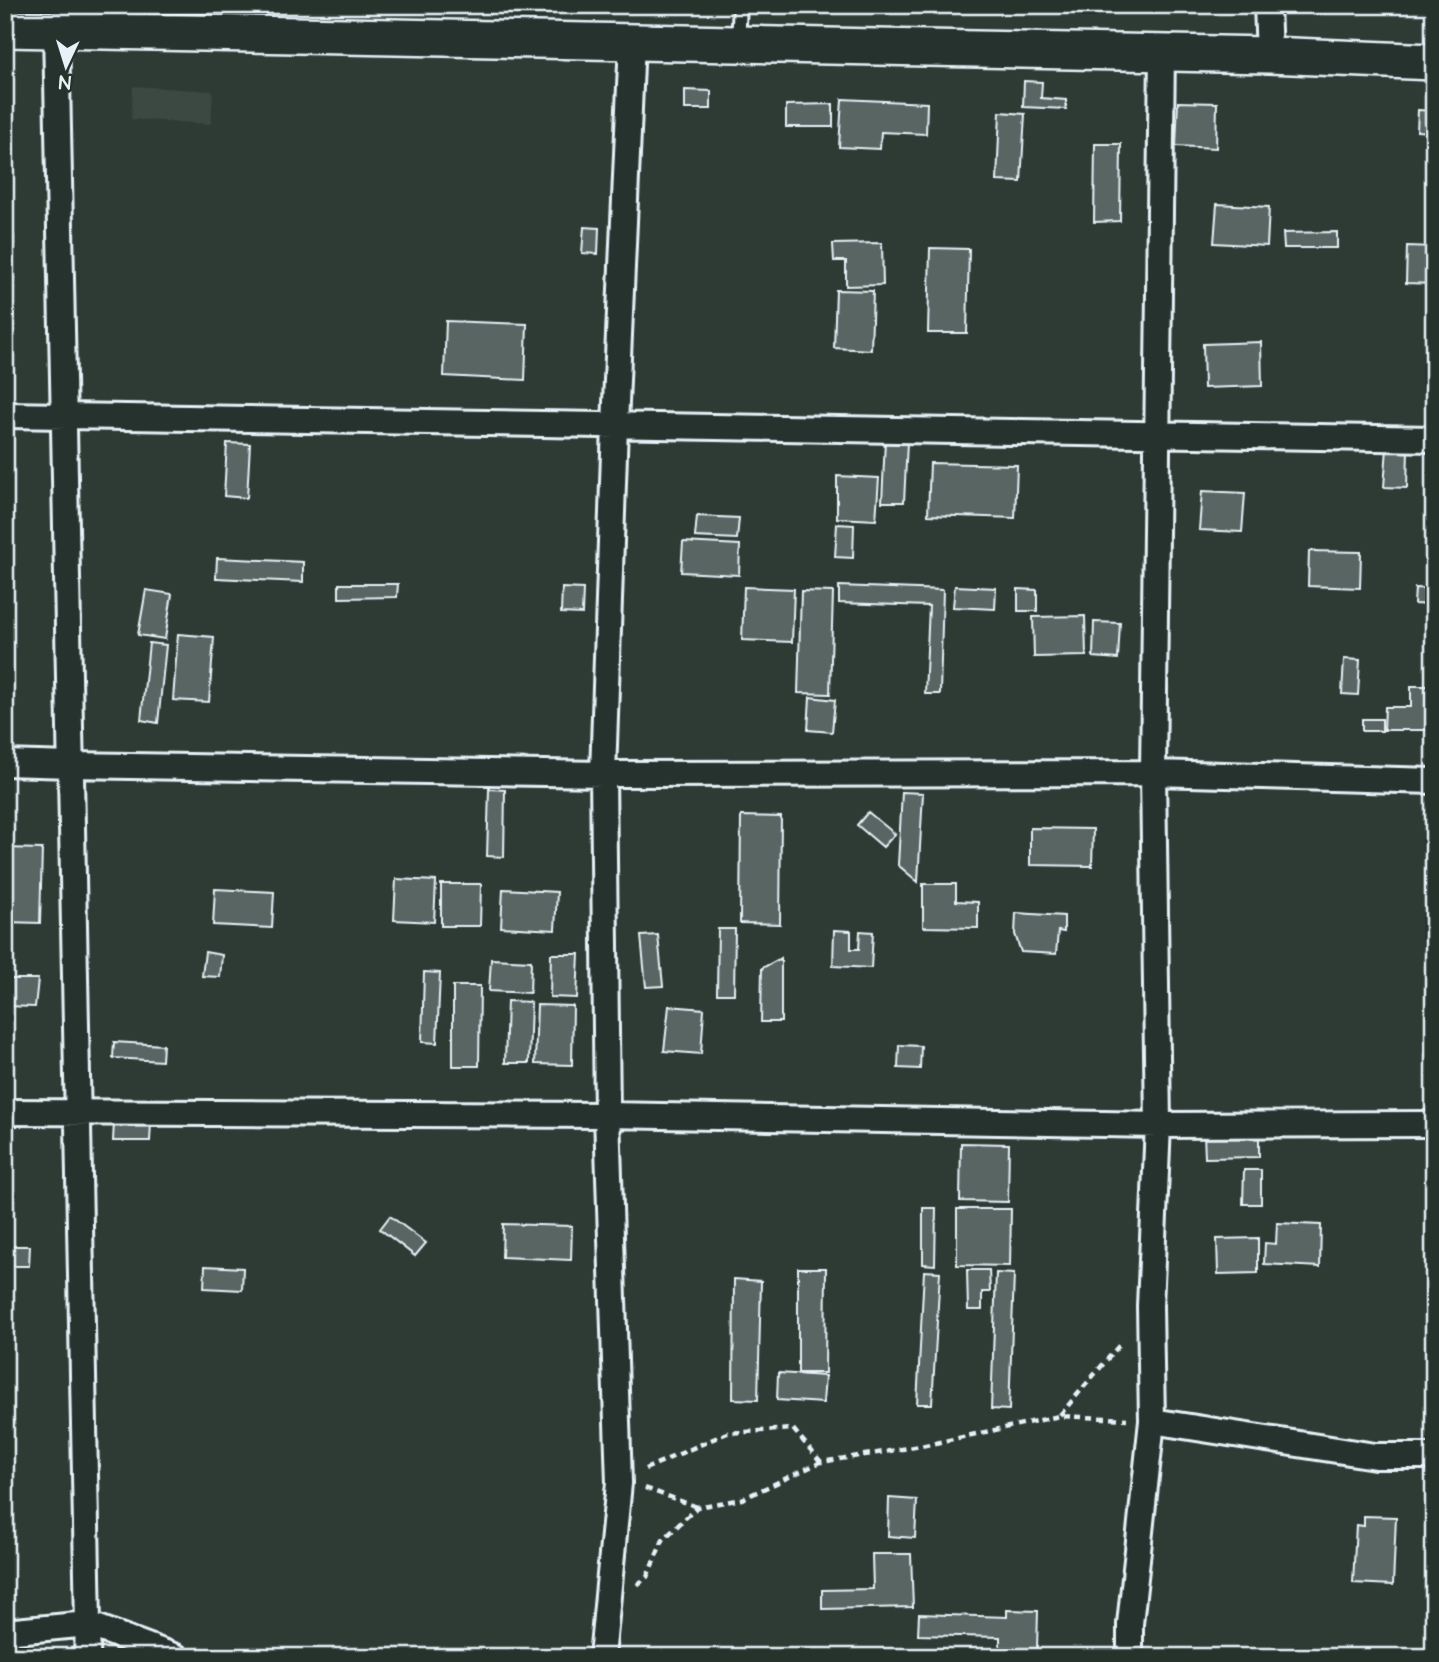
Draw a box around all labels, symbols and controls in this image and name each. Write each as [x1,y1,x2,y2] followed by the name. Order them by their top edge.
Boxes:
[32,32,102,102] north arrow
[58,68,72,95] text: N

